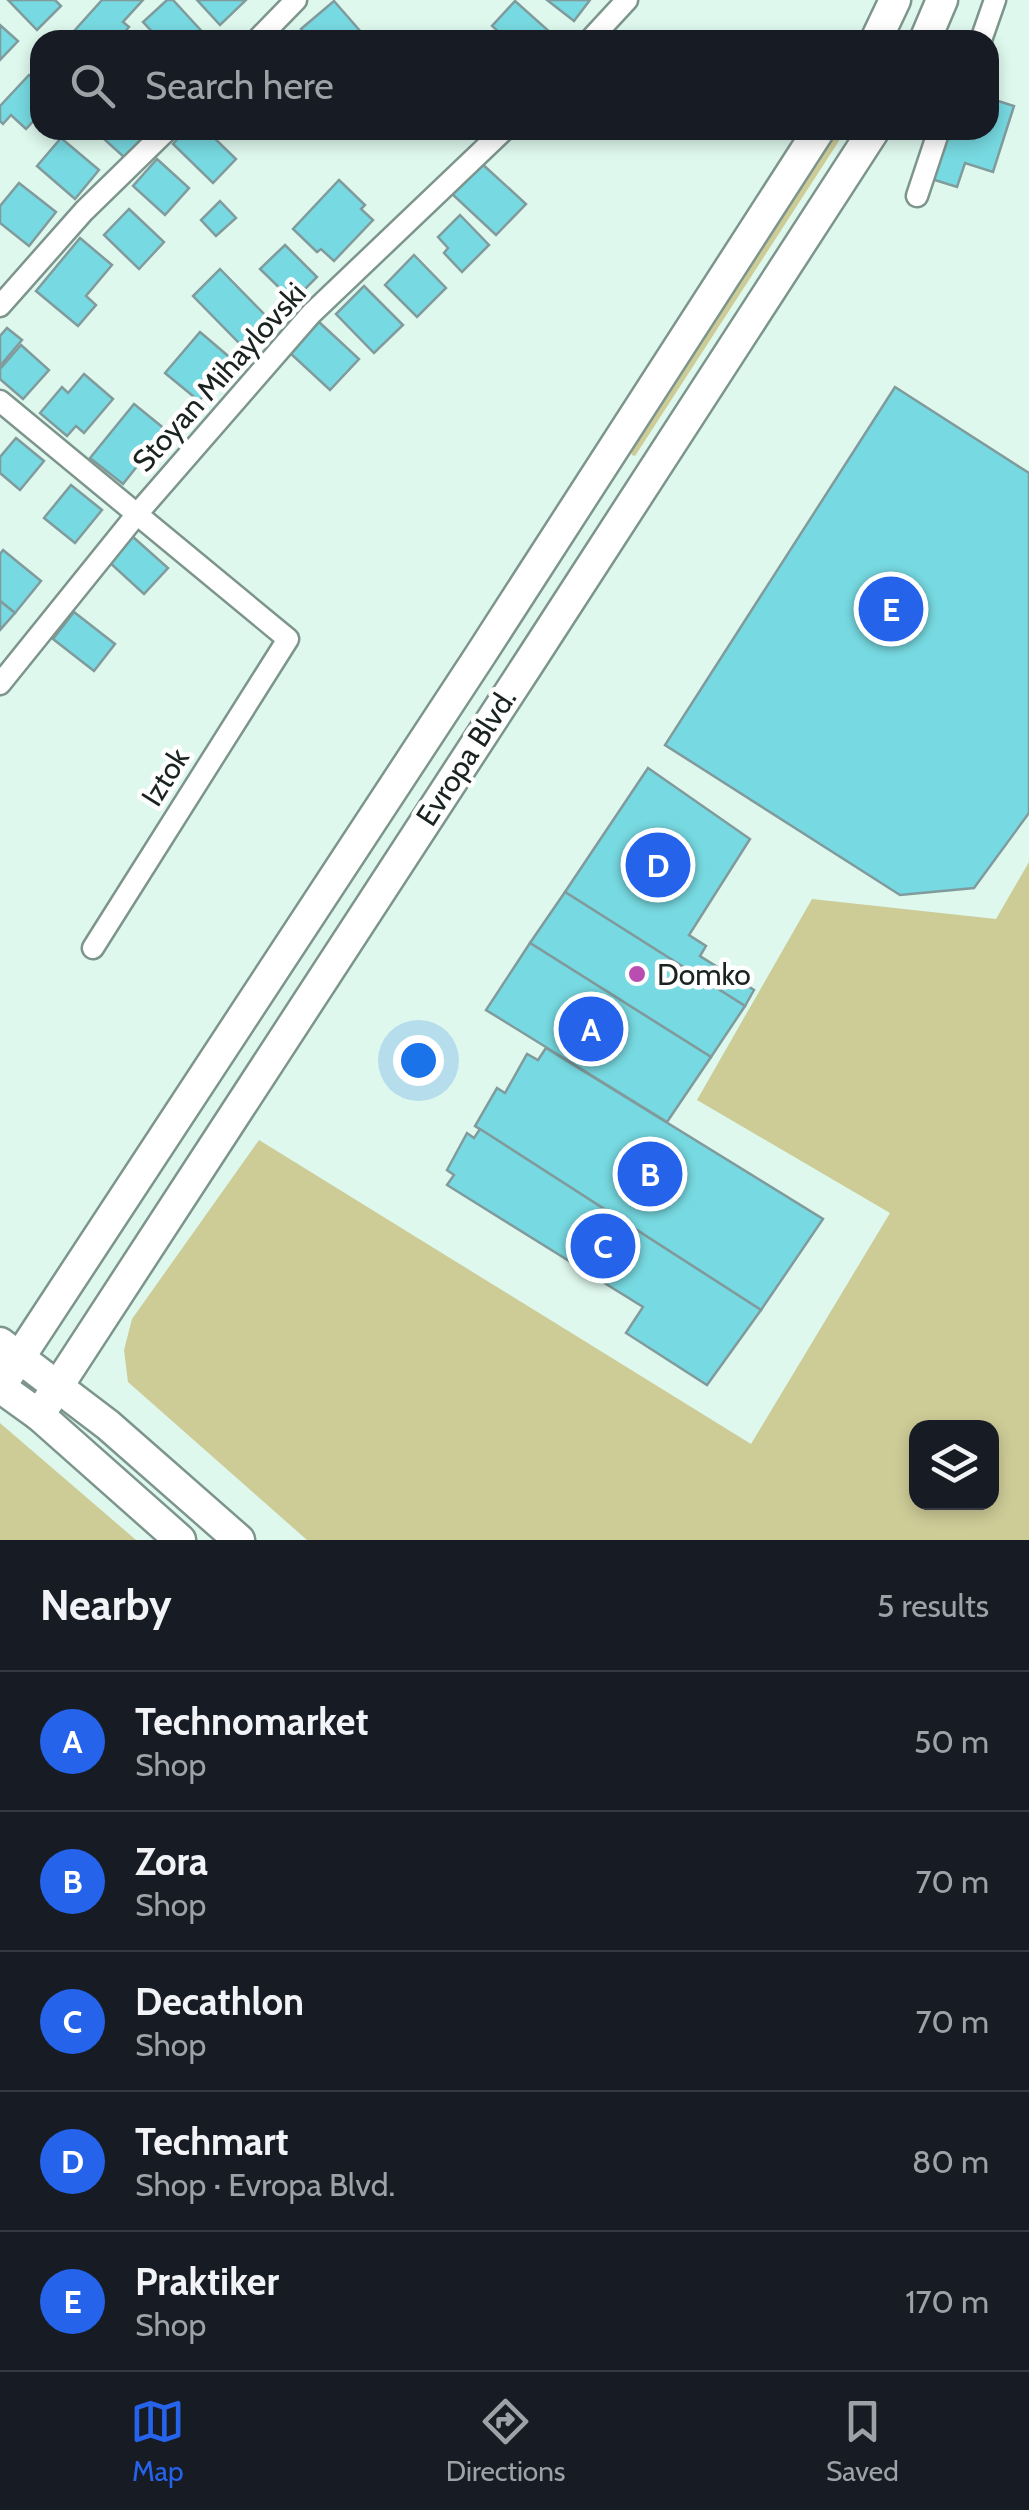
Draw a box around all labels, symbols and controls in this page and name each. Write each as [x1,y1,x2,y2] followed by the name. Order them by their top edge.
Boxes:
[30,30,999,140] search box
[65,58,120,113] icon: search
[145,62,334,109] text: Search here
[124,275,314,479] street label: Stoyan Mihaylovski
[858,572,924,646] pin: E
[408,681,524,833] street label: Evropa Blvd.
[133,741,197,813] street label: Iztok
[626,828,690,902] pin: D
[657,956,751,993] place label: Domko
[626,963,648,985] marker: Domko
[558,992,624,1066] pin: A
[393,1035,444,1086] your location
[618,1136,682,1212] pin: B
[570,1208,636,1284] pin: C
[909,1420,999,1510] map controls
[909,1420,999,1510] button: layers
[40,1579,172,1631] text: Nearby
[877,1586,989,1625] text: 5 results
[135,1698,368,1745] text: Technomarket
[62,1722,83,1761] text: A
[914,1722,989,1761] text: 50 m
[135,1745,206,1784] text: Shop
[135,1838,208,1885] text: Zora
[62,1862,83,1901] text: B
[916,1862,989,1901] text: 70 m
[135,1885,206,1924] text: Shop
[135,1978,304,2025] text: Decathlon
[63,2002,82,2041] text: C
[916,2002,989,2041] text: 70 m
[135,2025,206,2064] text: Shop
[135,2118,289,2165] text: Techmart
[61,2142,84,2181] text: D
[912,2142,989,2181] text: 80 m
[135,2165,395,2204] text: Shop · Evropa Blvd.
[135,2258,279,2305] text: Praktiker
[63,2282,82,2321] text: E
[905,2282,989,2321] text: 170 m
[135,2305,206,2344] text: Shop
[130,2394,185,2488] tab: Map
[446,2394,565,2488] tab: Directions
[826,2394,899,2488] tab: Saved

